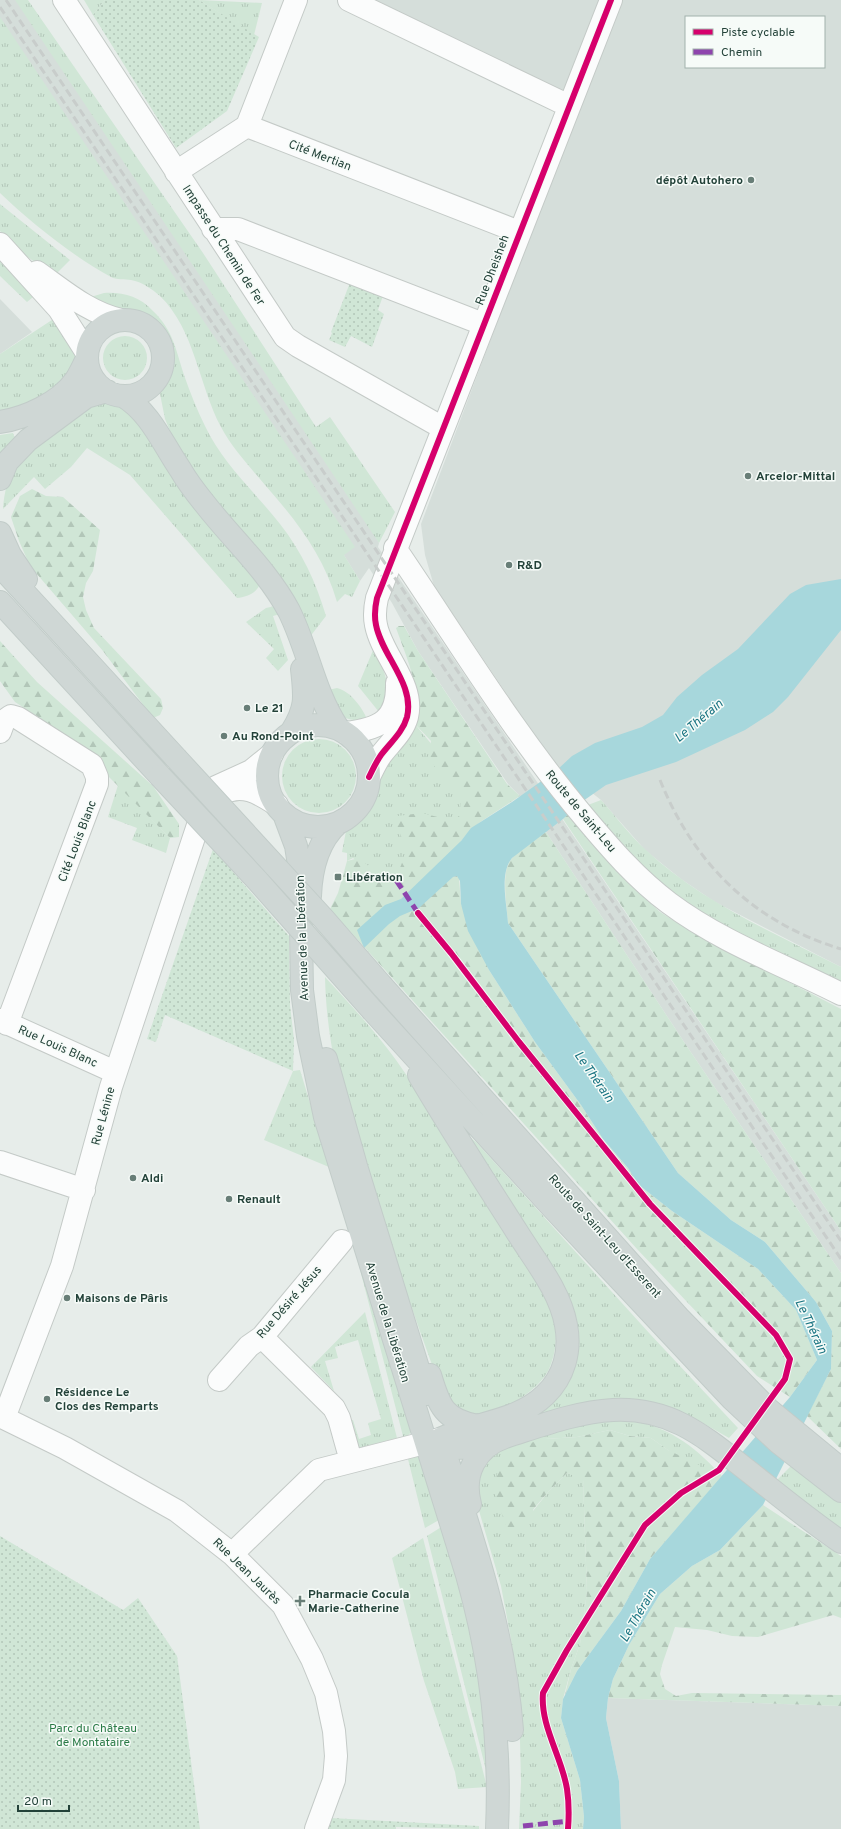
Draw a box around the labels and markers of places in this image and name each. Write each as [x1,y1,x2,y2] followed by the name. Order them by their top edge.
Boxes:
[656,173,743,189] place label: dépôt Autohero
[746,175,756,185] marker: dépôt Autohero
[756,469,835,485] place label: Arcelor-Mittal
[743,471,753,481] marker: Arcelor-Mittal
[517,558,542,574] place label: R&D
[504,560,514,570] marker: R&D
[255,701,284,717] place label: Le 21
[242,703,252,713] marker: Le 21
[232,729,314,745] place label: Au Rond-Point
[219,731,229,741] marker: Au Rond-Point
[346,870,403,886] place label: Libération
[333,872,343,882] marker: Libération
[141,1171,163,1187] place label: Aldi
[128,1173,138,1183] marker: Aldi
[237,1192,281,1208] place label: Renault
[224,1194,234,1204] marker: Renault
[75,1291,168,1307] place label: Maisons de Pâris
[62,1293,72,1303] marker: Maisons de Pâris
[55,1385,159,1415] place label: Résidence Le Clos des Remparts
[42,1394,52,1404] marker: Résidence Le Clos des Remparts
[308,1587,409,1617] place label: Pharmacie Cocula Marie-Catherine
[295,1596,305,1606] marker: Pharmacie Cocula Marie-Catherine

